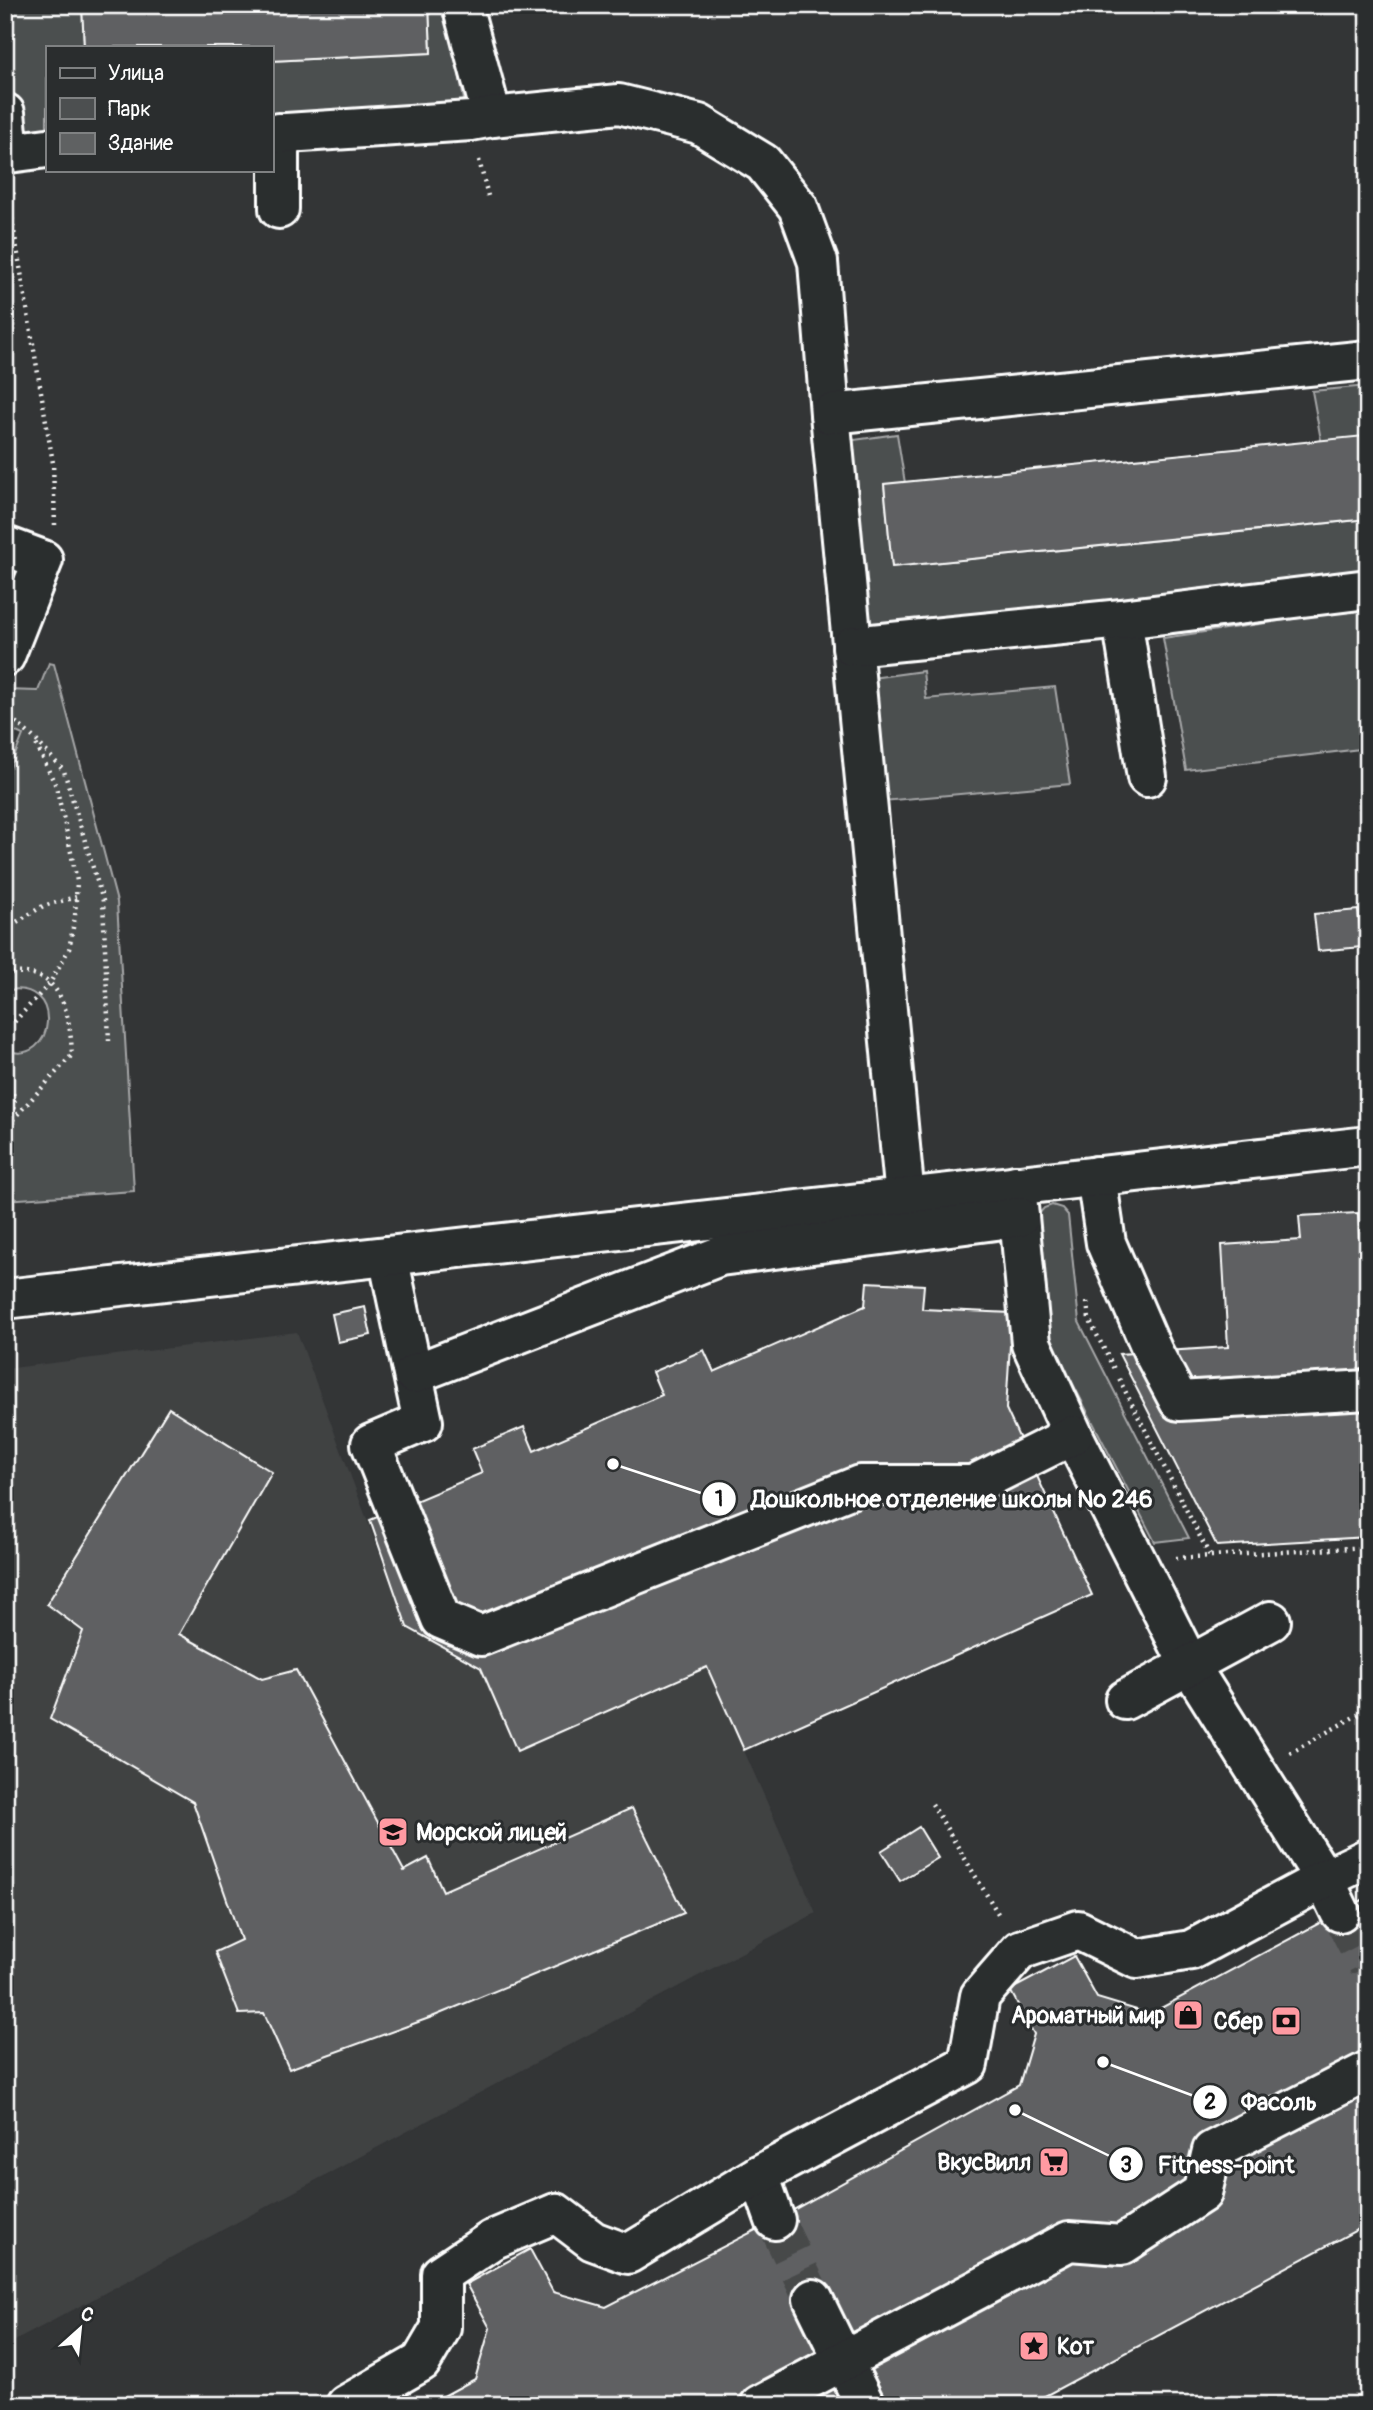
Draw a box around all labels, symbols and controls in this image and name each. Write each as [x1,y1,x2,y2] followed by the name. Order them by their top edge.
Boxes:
[46,46,273,172] legend
[108,60,164,87] text: Улица
[108,96,151,123] text: Парк
[108,130,174,157] text: Здание
[702,1476,1166,1521] callout: Дошкольное отделение школы № 246
[749,1485,1153,1514] text: Дошкольное отделение школы № 246
[715,1486,723,1513] text: 1
[376,1815,410,1849] school or university icon: Морской лицей
[416,1818,567,1847] place label: Морской лицей
[1171,1998,1205,2032] shop icon: Ароматный мир
[1011,2001,1165,2030] place label: Ароматный мир
[1269,2004,1303,2038] bank icon: Сбер
[1213,2007,1263,2036] place label: Сбер
[1192,2079,1331,2124] callout: Фасоль
[1240,2088,1317,2117] text: Фасоль
[1204,2089,1216,2116] text: 2
[1109,2142,1309,2187] callout: Fitness-point
[1037,2145,1071,2179] supermarket icon: ВкусВилл
[937,2148,1031,2177] place label: ВкусВилл
[1158,2151,1296,2180] text: Fitness-point
[1120,2152,1132,2179] text: 3
[46,2294,116,2364] north arrow
[77,2301,98,2328] text: С
[1017,2329,1051,2363] place icon: Кот
[1057,2332,1095,2361] place label: Кот

